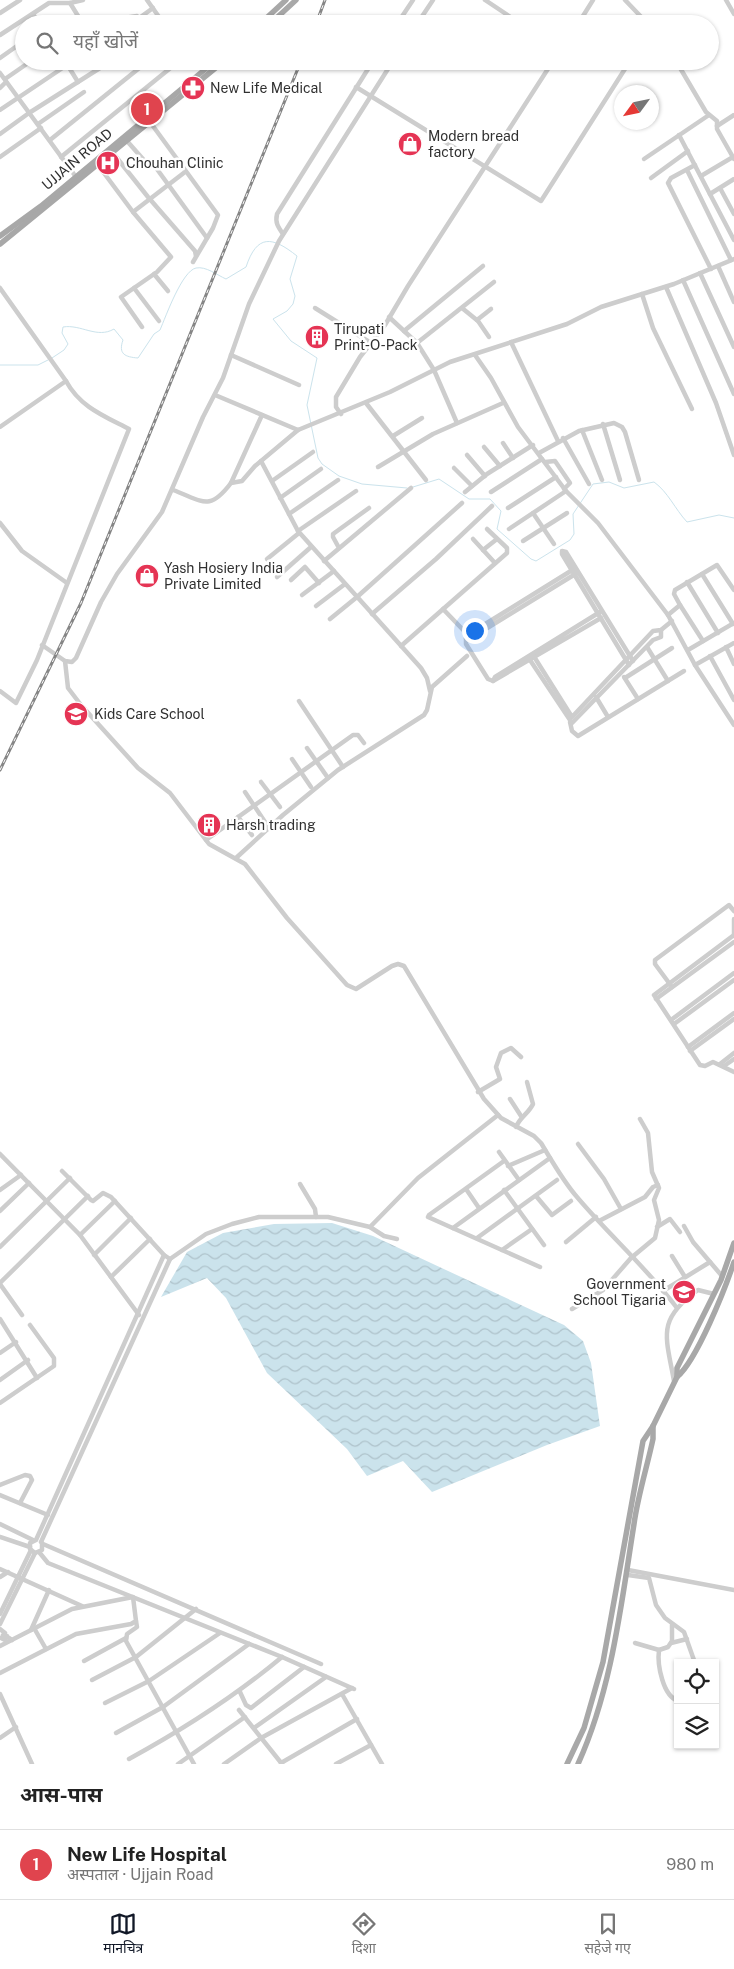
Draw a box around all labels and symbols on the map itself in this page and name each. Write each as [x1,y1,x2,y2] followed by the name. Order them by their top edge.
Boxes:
[180,75,206,101] pharmacy icon: New Life Medical
[210,80,322,96] place label: New Life Medical
[614,85,659,130] north arrow
[131,90,163,128] pin: 1
[39,125,115,193] street label: UJJAIN ROAD
[428,128,519,160] place label: Modern bread factory
[397,131,423,157] shop icon: Modern bread factory
[95,150,121,176] hospital icon: Chouhan Clinic
[126,155,224,171] place label: Chouhan Clinic
[334,321,418,353] place label: Tirupati Print-O-Pack
[304,324,330,350] building icon: Tirupati Print-O-Pack
[164,560,283,592] place label: Yash Hosiery India Private Limited
[134,563,160,589] shop icon: Yash Hosiery India Private Limited
[462,618,488,644] your location
[63,701,89,727] school or university icon: Kids Care School
[94,706,205,722] place label: Kids Care School
[196,812,222,838] building icon: Harsh trading
[226,817,316,833] place label: Harsh trading
[573,1276,666,1308] place label: Government School Tigaria
[671,1279,697,1305] school or university icon: Government School Tigaria

